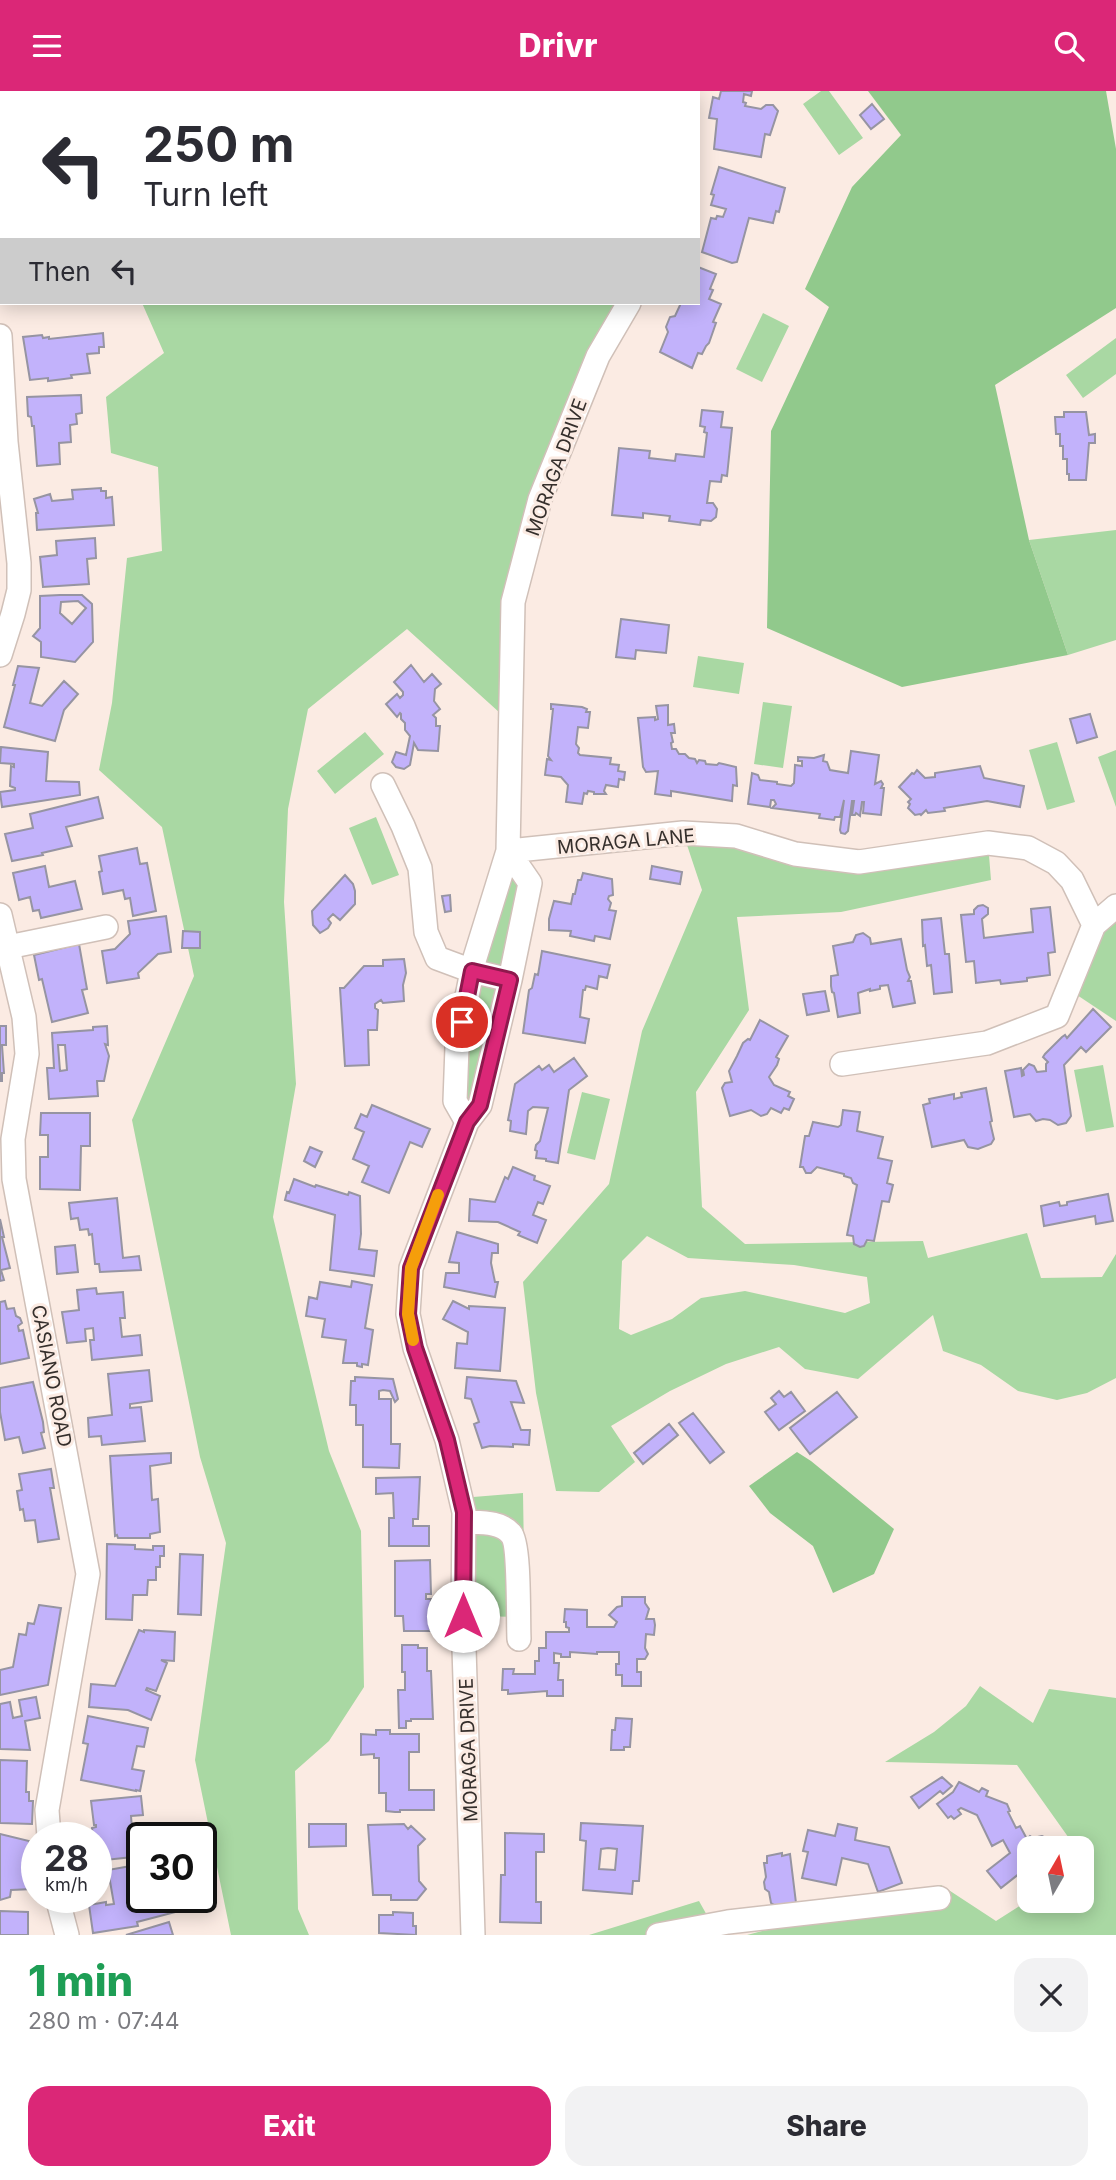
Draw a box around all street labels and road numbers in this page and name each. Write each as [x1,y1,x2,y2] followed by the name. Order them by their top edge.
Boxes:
[521,396,592,539] street label: MORAGA DRIVE
[556,824,696,859] street label: MORAGA LANE
[26,1303,77,1449] street label: CASIANO ROAD
[454,1678,483,1822] street label: MORAGA DRIVE

